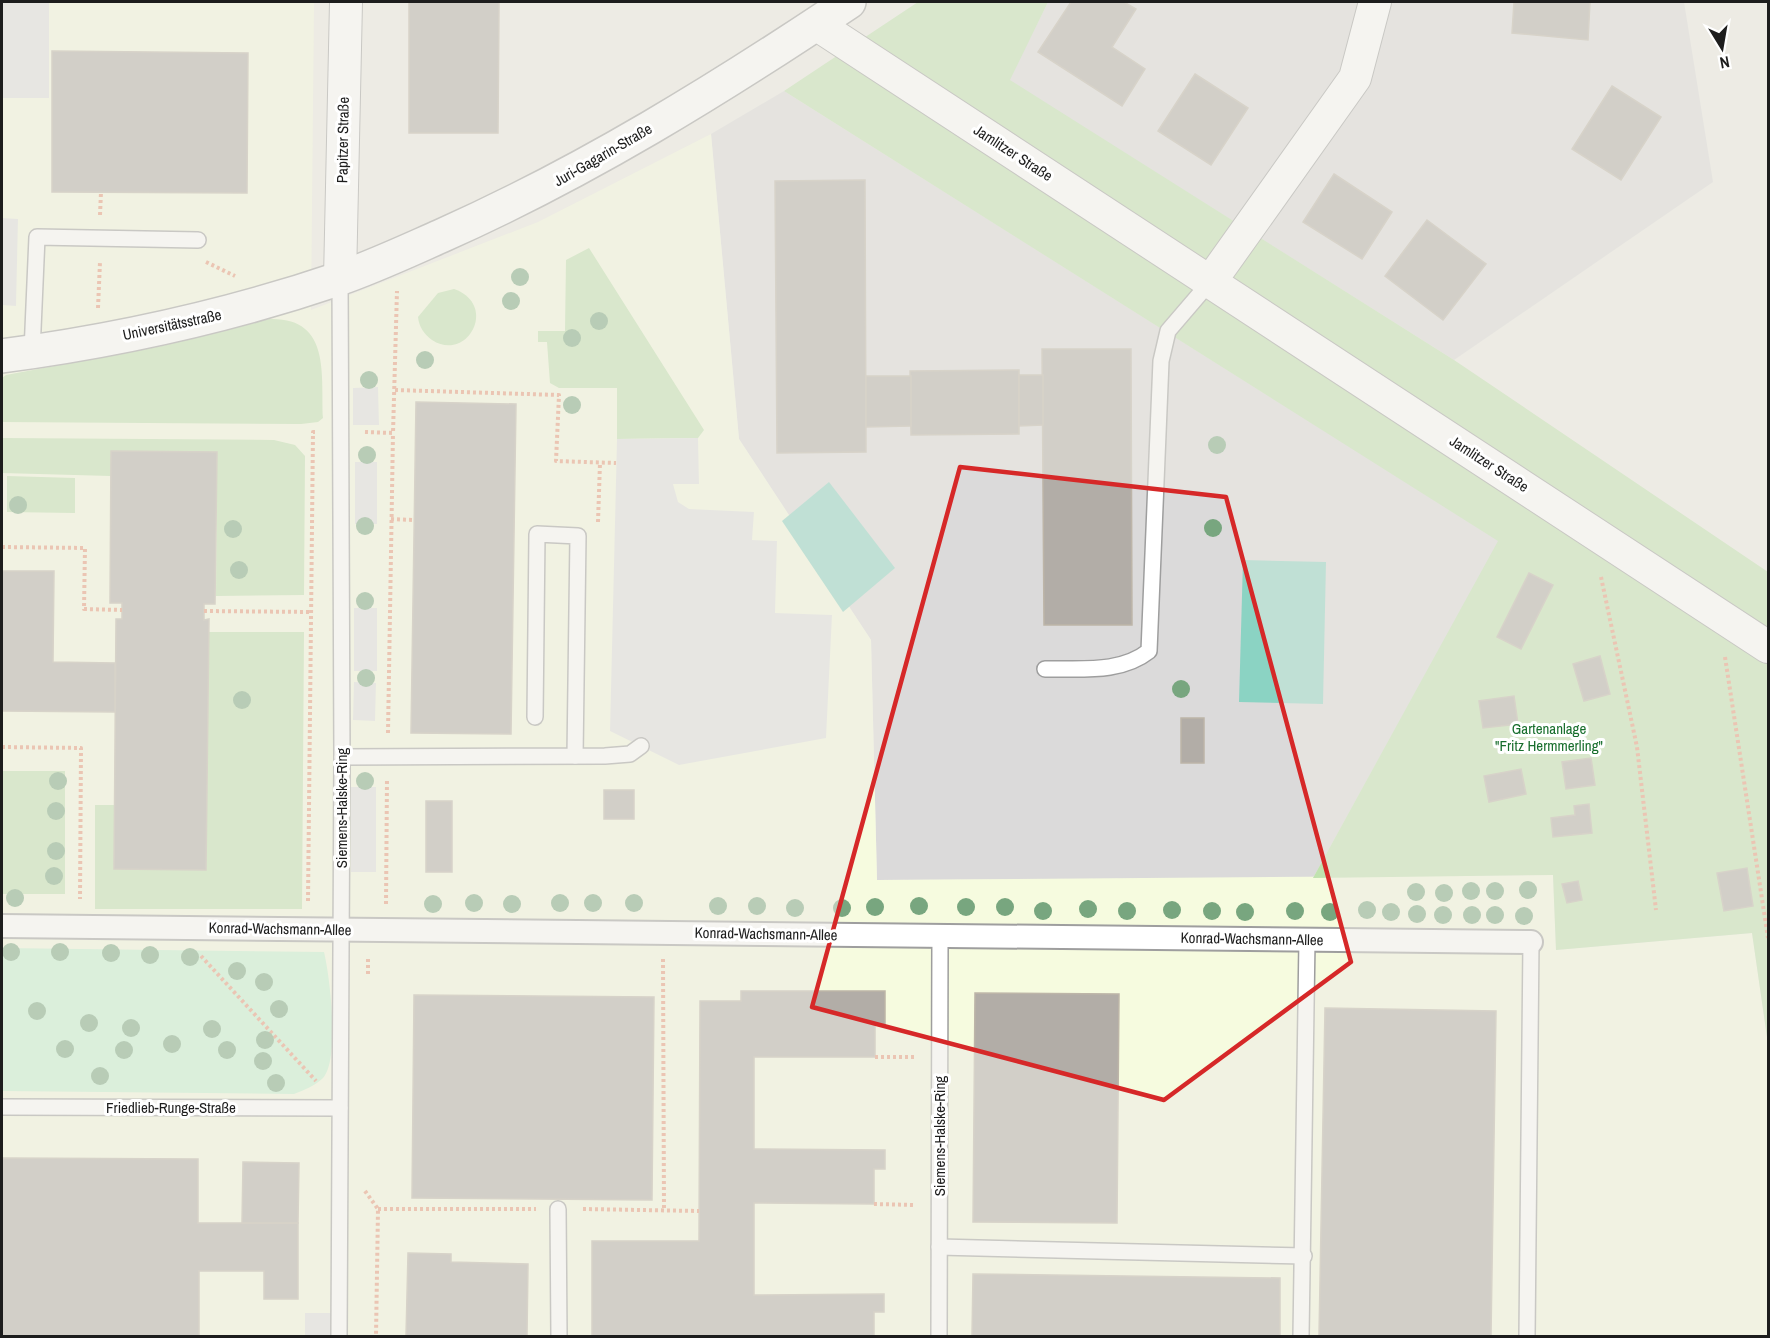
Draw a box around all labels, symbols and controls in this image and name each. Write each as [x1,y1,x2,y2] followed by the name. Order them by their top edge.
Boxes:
[1692,18,1752,78] north arrow
[1718,51,1732,74] text: N
[331,97,354,183] street label: Papitzer Straße
[550,118,656,191] street label: Juri-Gagarin-Straße
[970,119,1057,186] street label: Jamlitzer Straße
[121,304,223,345] street label: Universitätsstraße
[1446,430,1533,497] street label: Jamlitzer Straße
[1495,718,1603,756] park label: Gartenanlage "Fritz Hermmerling"
[331,748,352,868] street label: Siemens-Halske-Ring
[208,917,352,940] street label: Konrad-Wachsmann-Allee
[694,922,838,945] street label: Konrad-Wachsmann-Allee
[1180,927,1324,950] street label: Konrad-Wachsmann-Allee
[929,1076,950,1196] street label: Siemens-Halske-Ring
[106,1097,236,1118] street label: Friedlieb-Runge-Straße

